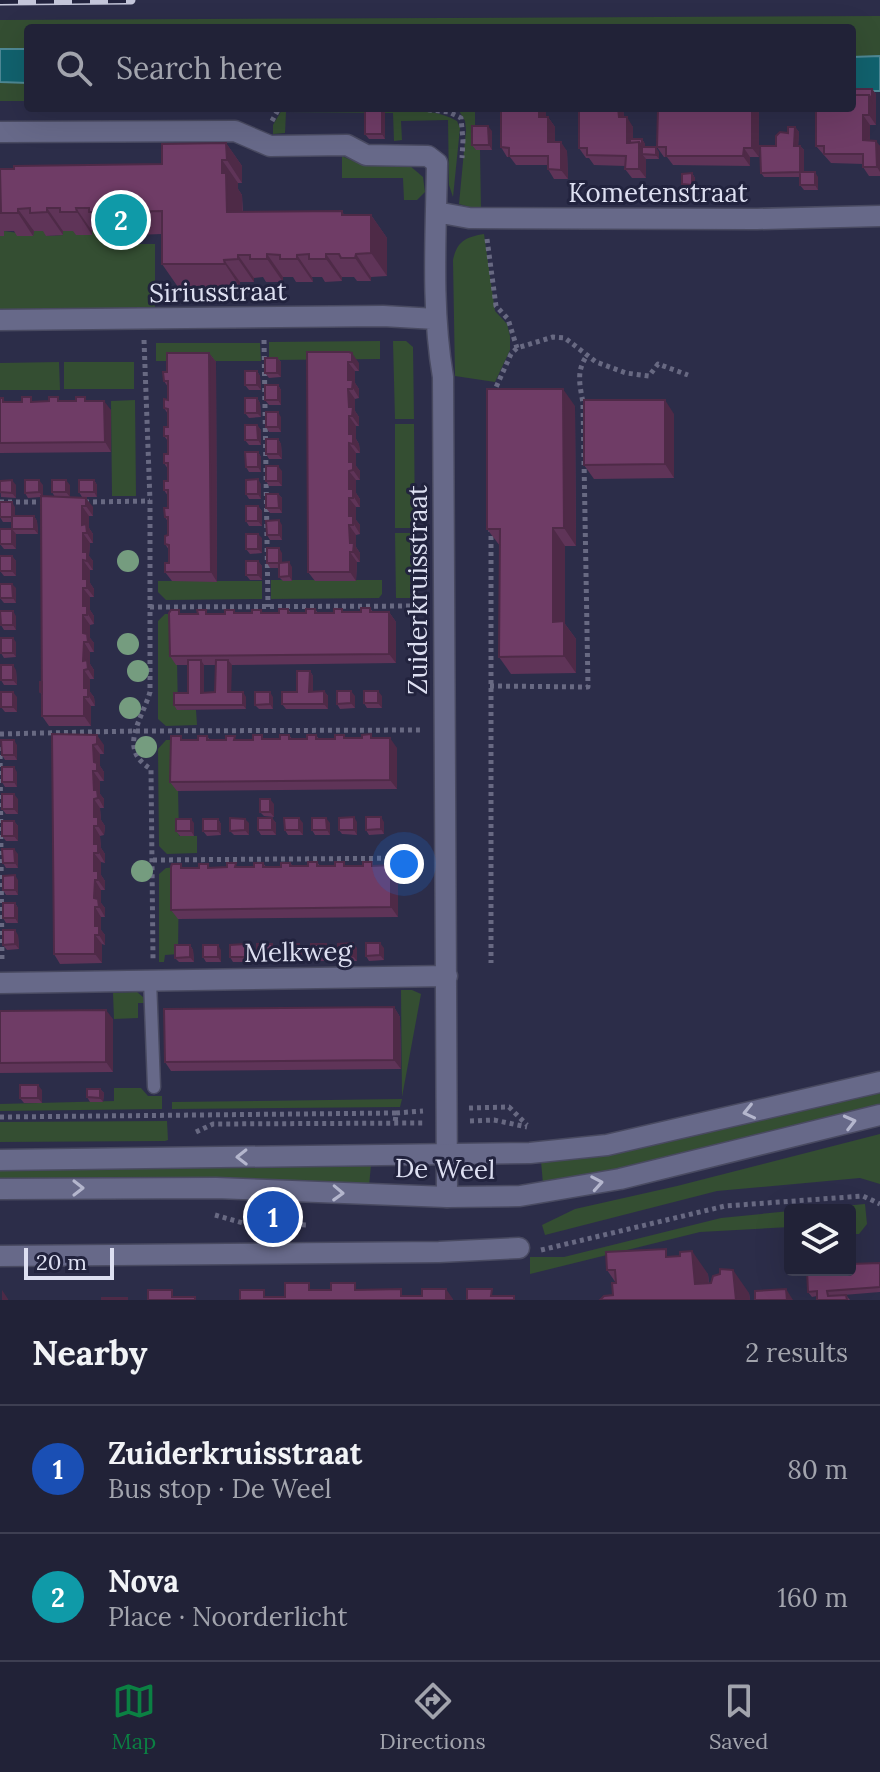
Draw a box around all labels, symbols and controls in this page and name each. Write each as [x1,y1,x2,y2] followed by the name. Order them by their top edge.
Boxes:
[24,24,856,112] search box
[52,46,96,90] icon: search
[116,49,283,87] text: Search here
[568,176,748,209] street label: Kometenstraat
[95,190,147,250] pin: 2
[149,274,287,309] street label: Siriusstraat
[401,485,434,695] street label: Zuiderkruisstraat
[384,844,424,884] your location
[244,934,353,969] street label: Melkweg
[743,1103,757,1120] one-way arrow
[842,1115,856,1132] one-way arrow
[235,1148,248,1165] one-way arrow
[395,1151,495,1186] street label: De Weel
[590,1175,604,1192] one-way arrow
[72,1179,85,1197] one-way arrow
[332,1184,345,1201] one-way arrow
[247,1187,299,1247] pin: 1
[784,1204,856,1276] map controls
[784,1204,856,1276] button: layers
[24,1244,114,1280] scale bar
[36,1248,87,1276] text: 20 m
[32,1331,148,1374] text: Nearby
[745,1336,848,1369] text: 2 results
[108,1434,362,1472] text: Zuiderkruisstraat
[53,1453,63,1486] text: 1
[787,1453,848,1486] text: 80 m
[108,1472,332,1505] text: Bus stop · De Weel
[108,1562,179,1600] text: Nova
[51,1581,65,1614] text: 2
[777,1581,848,1614] text: 160 m
[108,1600,348,1633] text: Place · Noorderlicht
[112,1679,156,1755] tab: Map
[379,1679,486,1755] tab: Directions
[709,1679,768,1755] tab: Saved

